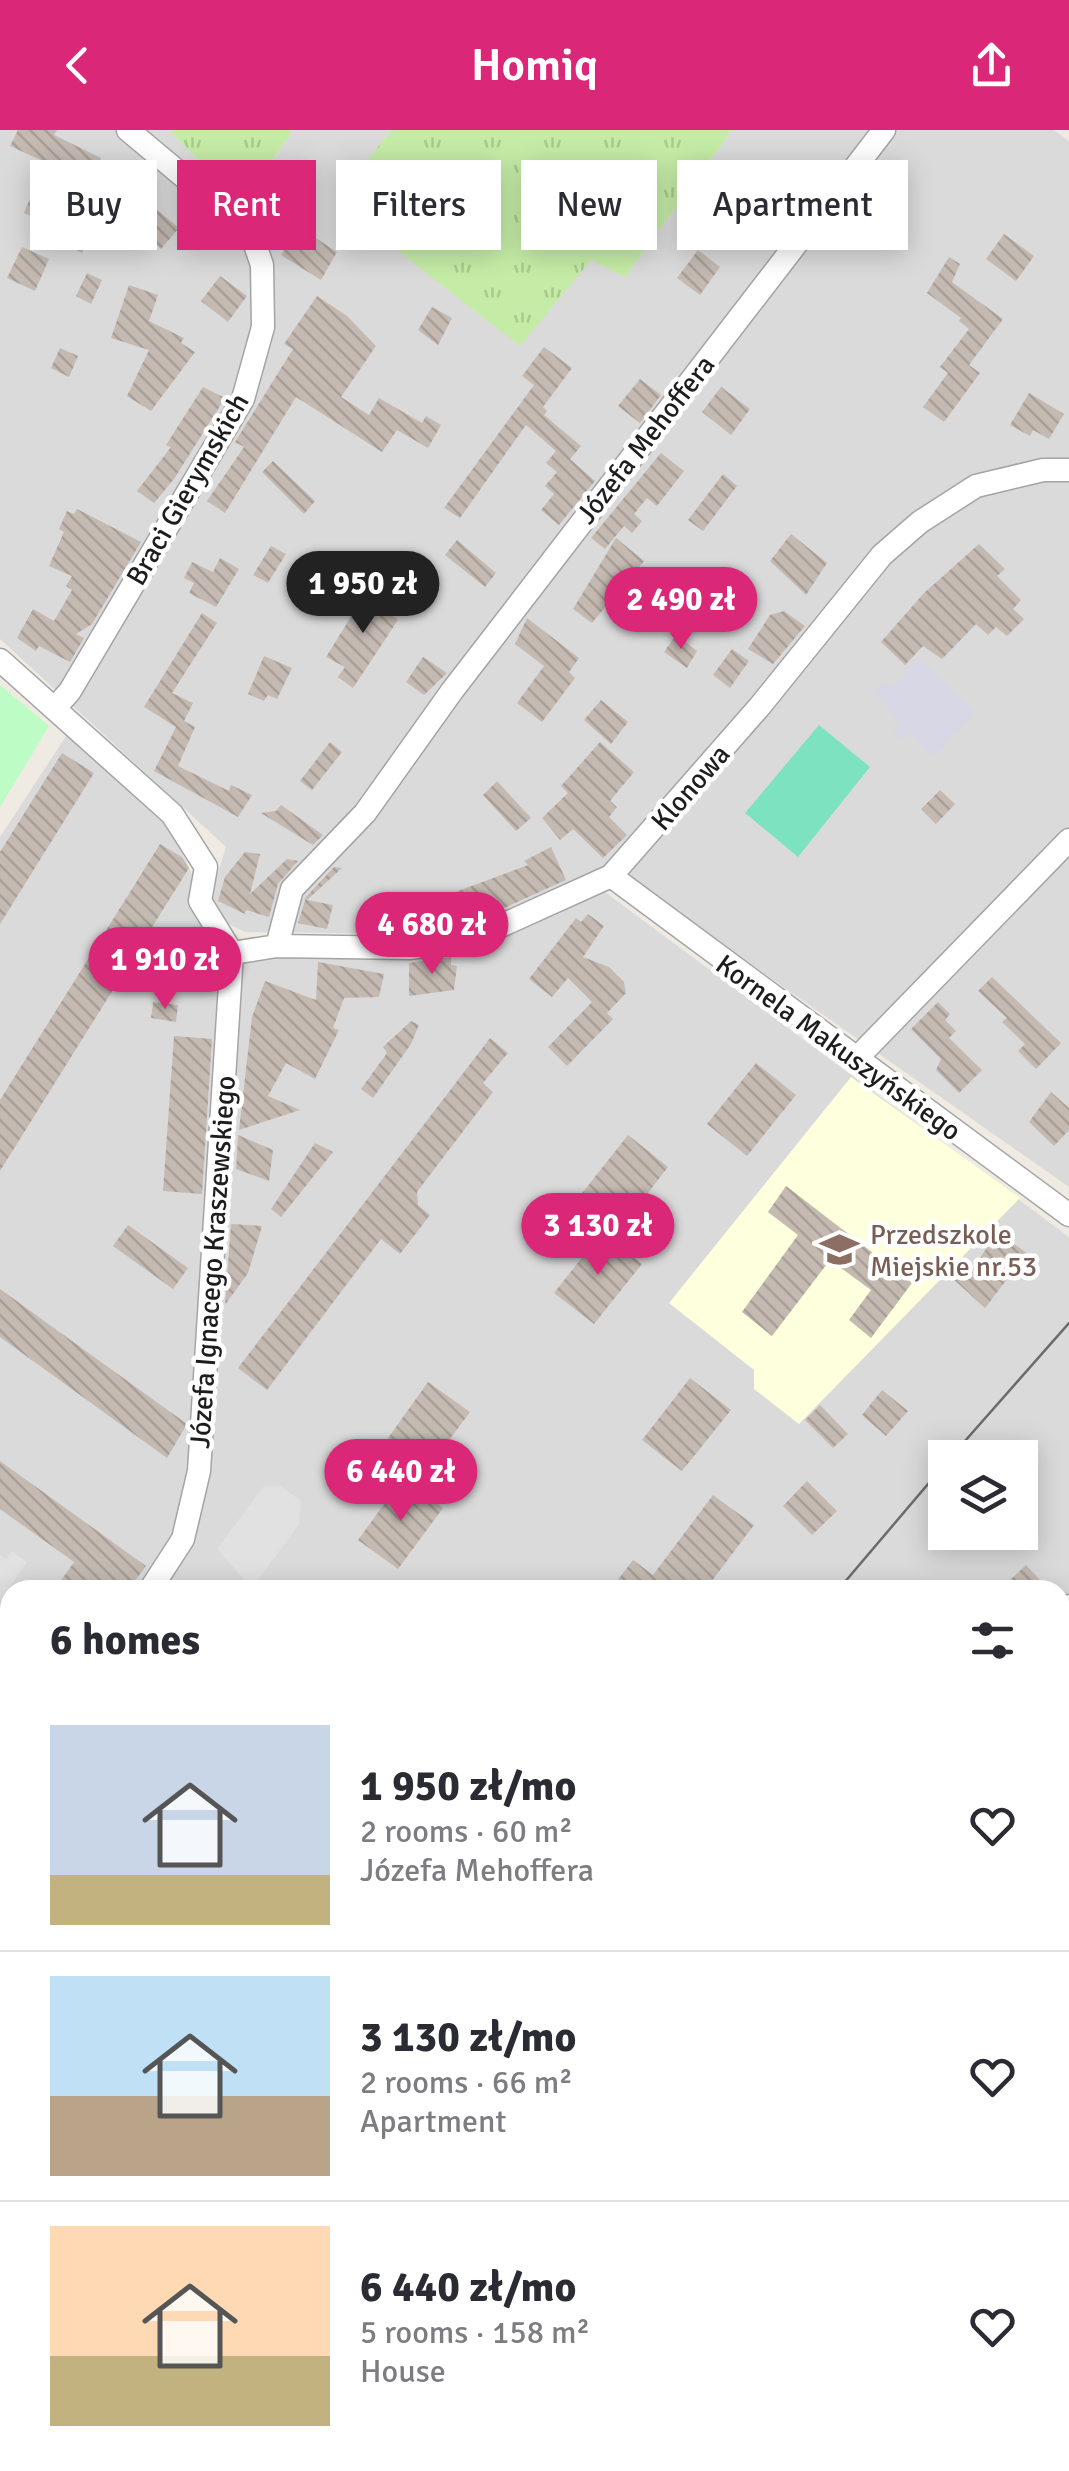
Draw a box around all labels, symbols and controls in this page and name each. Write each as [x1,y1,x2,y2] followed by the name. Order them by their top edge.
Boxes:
[50,38,105,93] icon: back
[471,38,598,93] text: Homiq
[964,38,1019,93] icon: share
[30,160,157,250] chip: Buy
[177,160,316,250] chip: Rent
[336,160,501,250] chip: Filters
[521,160,657,250] chip: New
[677,160,908,250] chip: Apartment
[569,348,722,531] street label: Józefa Mehoffera
[119,387,257,592] street label: Braci Gierymskich
[260,551,466,636] pin: 1 950 zł
[308,564,418,603] text: 1 950 zł
[578,567,784,652] pin: 2 490 zł
[626,580,736,619] text: 2 490 zł
[644,738,737,838] street label: Klonowa
[329,892,535,977] pin: 4 680 zł
[377,905,487,944] text: 4 680 zł
[62,927,268,1012] pin: 1 910 zł
[110,940,220,979] text: 1 910 zł
[709,947,968,1148] street label: Kornela Makuszyńskiego
[183,1074,243,1450] street label: Józefa Ignacego Kraszewskiego
[495,1193,701,1278] pin: 3 130 zł
[543,1206,653,1245] text: 3 130 zł
[870,1218,1037,1284] place label: Przedszkole Miejskie nr.53
[819,1229,861,1271] school or university icon: Przedszkole Miejskie nr.53
[298,1439,504,1524] pin: 6 440 zł
[928,1440,1038,1550] map controls
[928,1440,1038,1550] button: layers
[346,1452,456,1491] text: 6 440 zł
[965,1613,1020,1668] icon: filters
[50,1615,200,1666] text: 6 homes
[360,1761,576,1812] text: 1 950 zł/mo
[130,1765,250,1885] icon: home
[965,1798,1020,1853] icon: heart
[360,1812,573,1851] text: 2 rooms · 60 m²
[360,1851,594,1890] text: Józefa Mehoffera
[360,2012,576,2063] text: 3 130 zł/mo
[130,2016,250,2136] icon: home
[965,2049,1020,2104] icon: heart
[360,2063,573,2102] text: 2 rooms · 66 m²
[360,2102,507,2141] text: Apartment
[360,2262,576,2313] text: 6 440 zł/mo
[130,2266,250,2386] icon: home
[965,2299,1020,2354] icon: heart
[360,2313,590,2352] text: 5 rooms · 158 m²
[360,2352,446,2391] text: House

